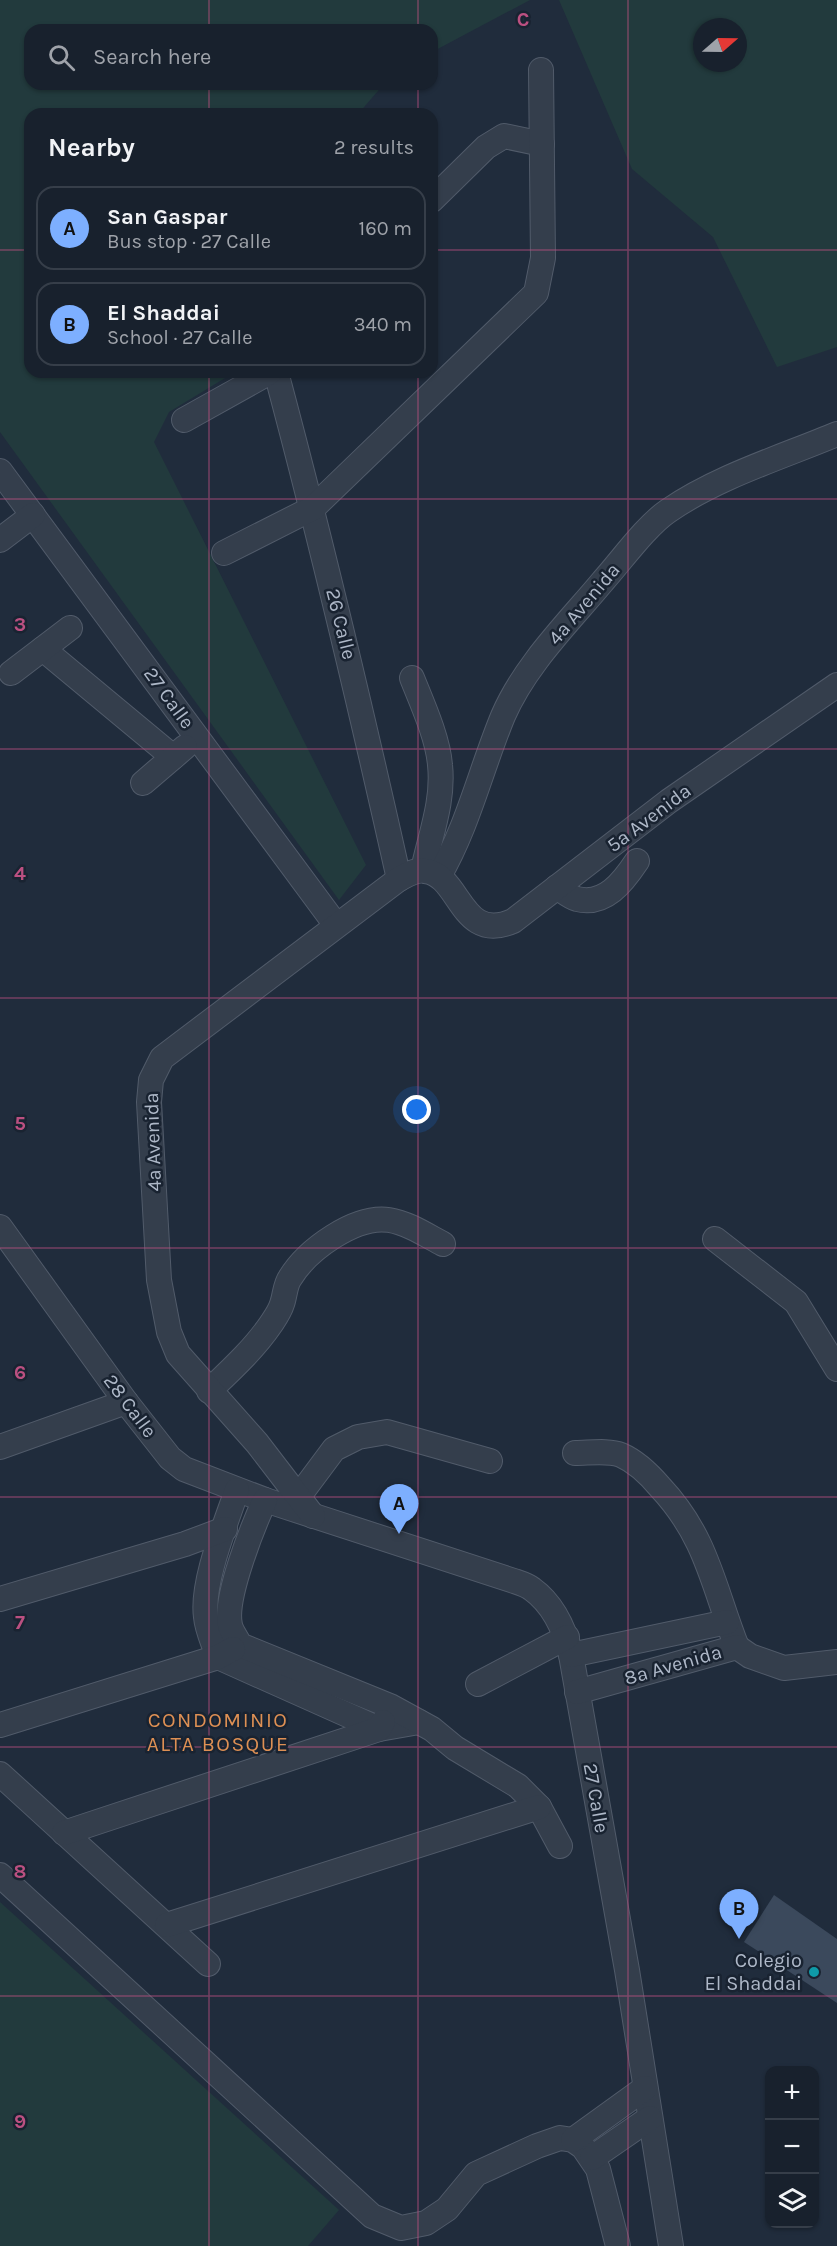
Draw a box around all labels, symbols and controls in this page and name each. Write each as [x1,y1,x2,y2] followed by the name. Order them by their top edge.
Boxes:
[517,8,529,31] text: C
[693,18,747,72] north arrow
[24,24,438,90] search box
[45,41,78,74] icon: search
[93,44,211,70] text: Search here
[48,132,135,163] text: Nearby
[334,136,414,159] text: 2 results
[107,204,227,230] text: San Gaspar
[63,217,76,240] text: A
[359,217,412,240] text: 160 m
[107,230,271,253] text: Bus stop · 27 Calle
[107,300,220,326] text: El Shaddai
[63,313,76,336] text: B
[354,313,412,336] text: 340 m
[107,326,252,349] text: School · 27 Calle
[543,559,625,649] street label: 4a Avenida
[321,586,361,662] street label: 26 Calle
[14,613,26,636] text: 3
[139,663,199,733] street label: 27 Calle
[602,779,696,857] street label: 5a Avenida
[14,862,26,885] text: 4
[140,1092,166,1192] street label: 4a Avenida
[402,1095,431,1124] your location
[14,1112,26,1135] text: 5
[14,1361,26,1384] text: 6
[99,1370,161,1442] street label: 28 Calle
[380,1484,418,1534] pin: A
[15,1611,25,1634] text: 7
[622,1640,724,1690] street label: 8a Avenida
[147,1708,289,1756] district label: CONDOMINIO ALTA BOSQUE
[579,1761,613,1835] street label: 27 Calle
[14,1860,26,1883] text: 8
[720,1890,758,1939] pin: B
[705,1949,802,1995] place label: Colegio El Shaddai
[807,1965,821,1979] marker: Colegio El Shaddai
[765,2066,819,2228] map controls
[765,2066,819,2120] button: +
[14,2110,26,2133] text: 9
[765,2120,819,2174] button: −
[765,2174,819,2228] button: layers

